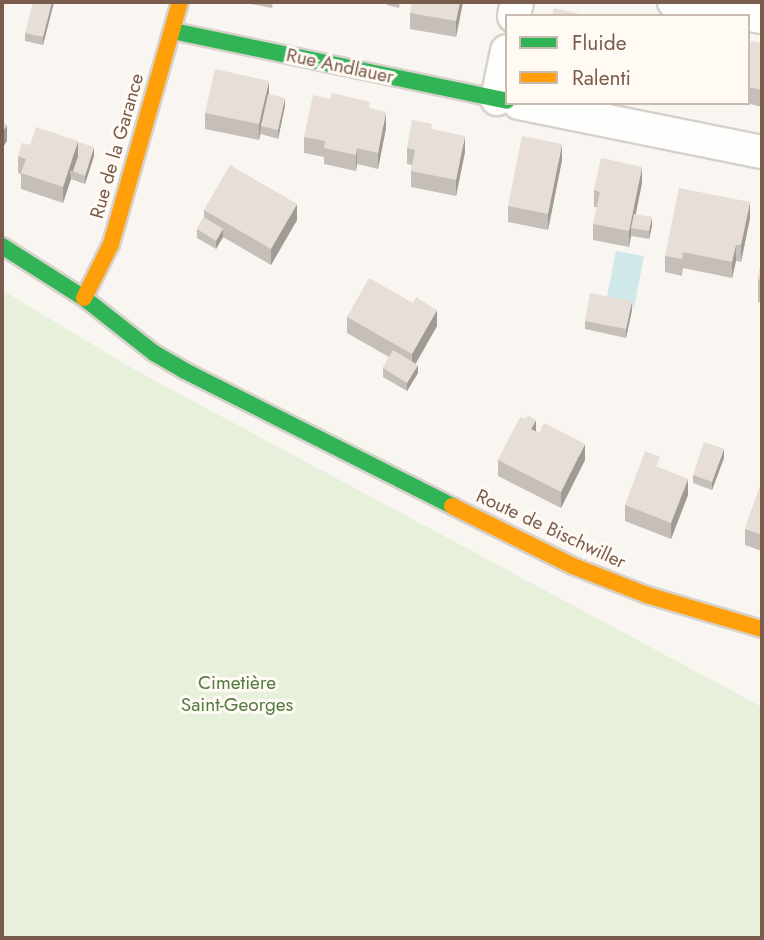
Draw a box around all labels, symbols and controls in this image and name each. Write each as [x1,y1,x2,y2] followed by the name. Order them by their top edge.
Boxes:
[505,14,750,105] legend
[572,28,627,58] text: Fluide
[284,43,396,89] street label: Rue Andlauer
[572,63,631,93] text: Ralenti
[85,71,149,221] street label: Rue de la Garance
[473,484,629,574] street label: Route de Bischwiller
[181,672,293,716] park label: Cimetière Saint-Georges

